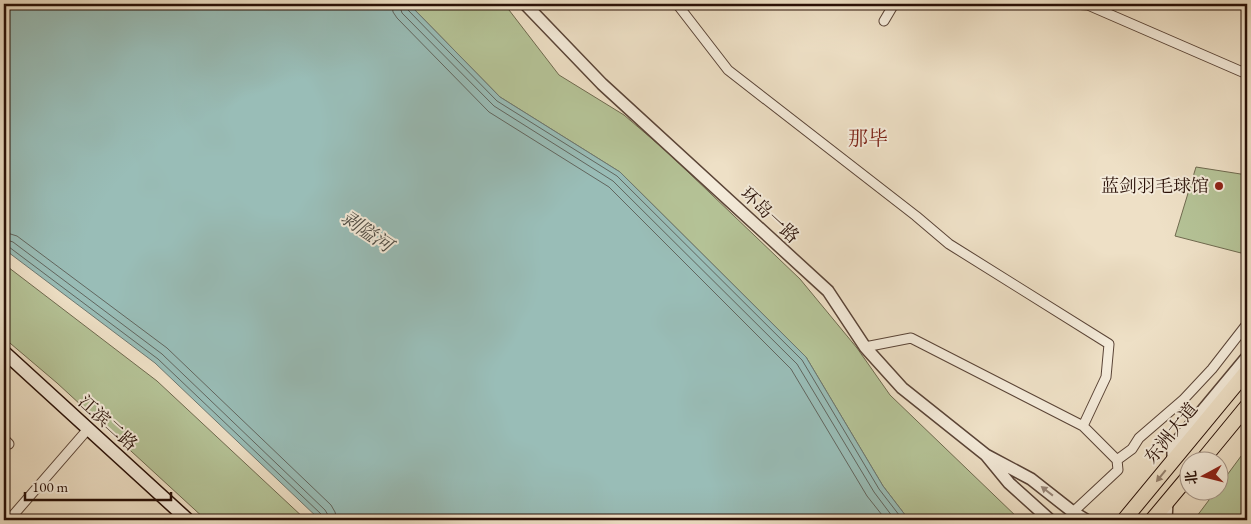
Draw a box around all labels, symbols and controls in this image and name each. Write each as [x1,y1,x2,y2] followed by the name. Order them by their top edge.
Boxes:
[848,125,888,151] district label: 那毕
[1101,174,1209,197] place label: 蓝剑羽毛球馆
[1213,180,1225,192] marker: 蓝剑羽毛球馆
[736,182,805,248] street label: 环岛一路
[336,205,400,259] water label: 剥隘河
[74,390,143,455] street label: 江滨二路
[1139,397,1202,468] street label: 东洲大道
[1178,452,1228,502] north arrow
[25,469,171,501] scale bar
[1155,469,1166,482] one-way arrow
[1181,470,1201,486] text: 北
[32,477,69,496] text: 100 m
[1041,486,1054,497] one-way arrow

